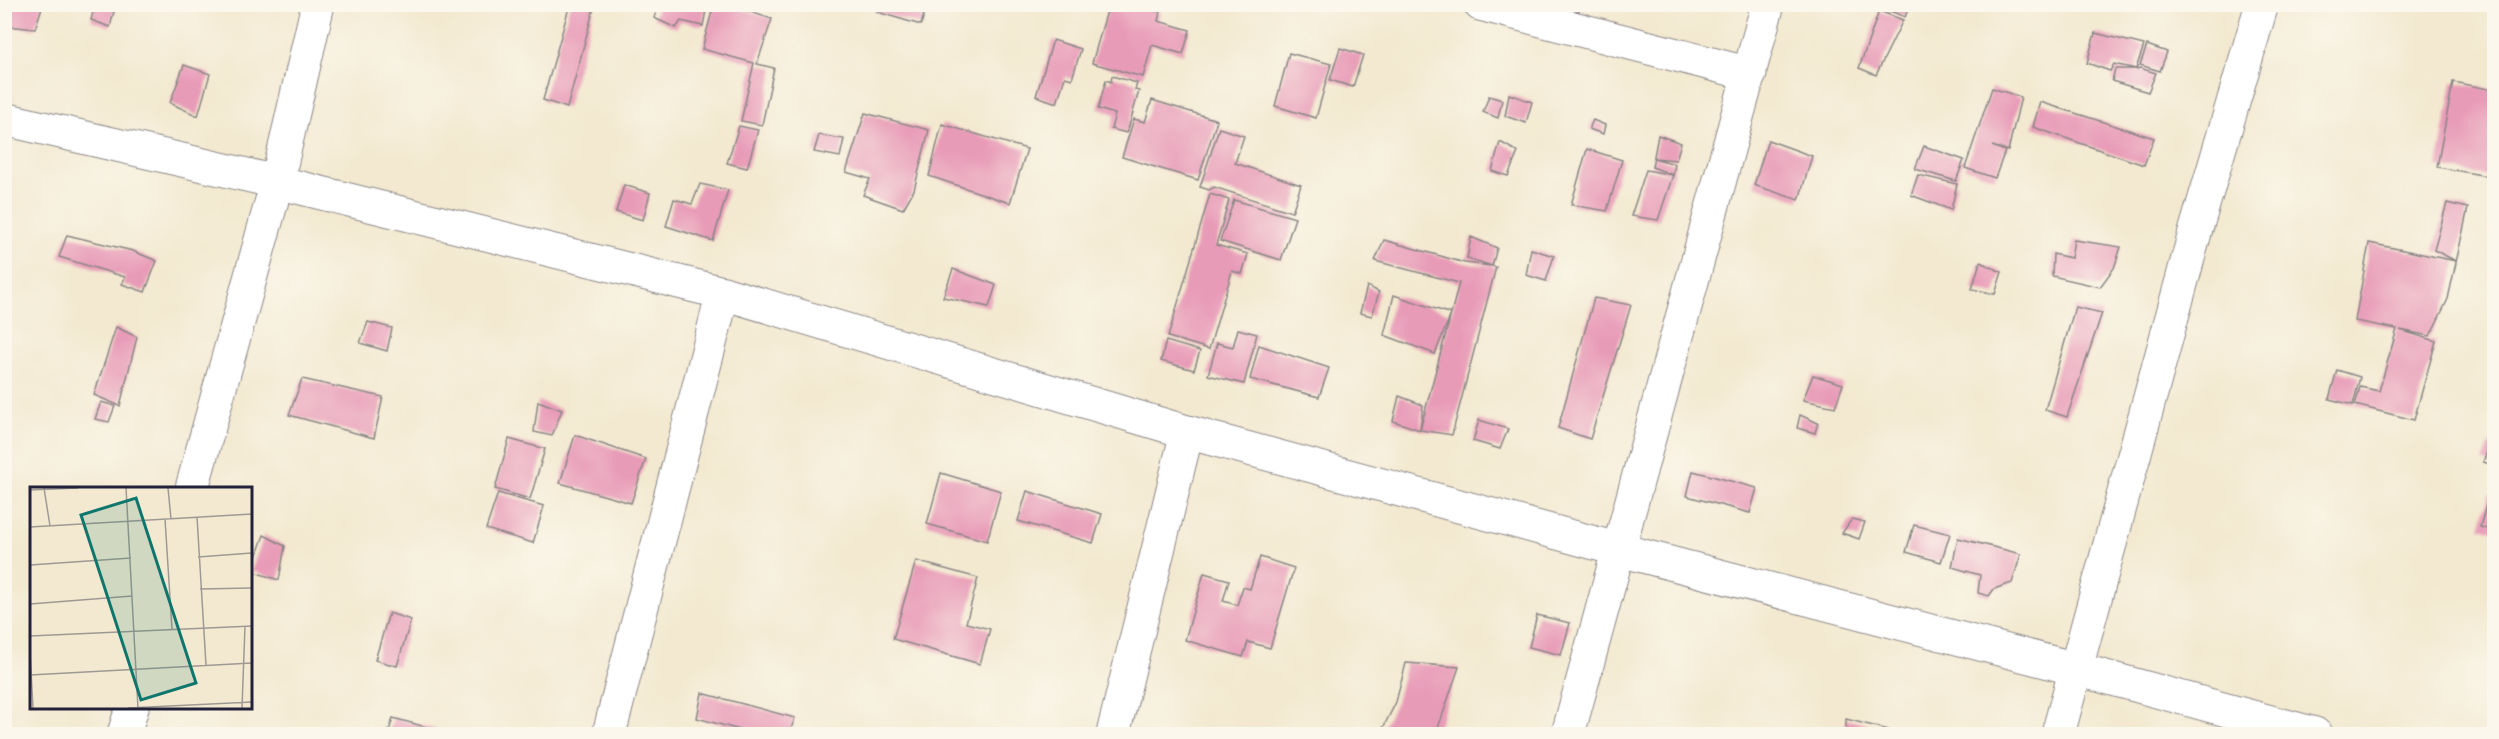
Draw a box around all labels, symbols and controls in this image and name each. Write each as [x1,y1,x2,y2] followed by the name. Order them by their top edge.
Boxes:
[30,487,252,709] inset map

